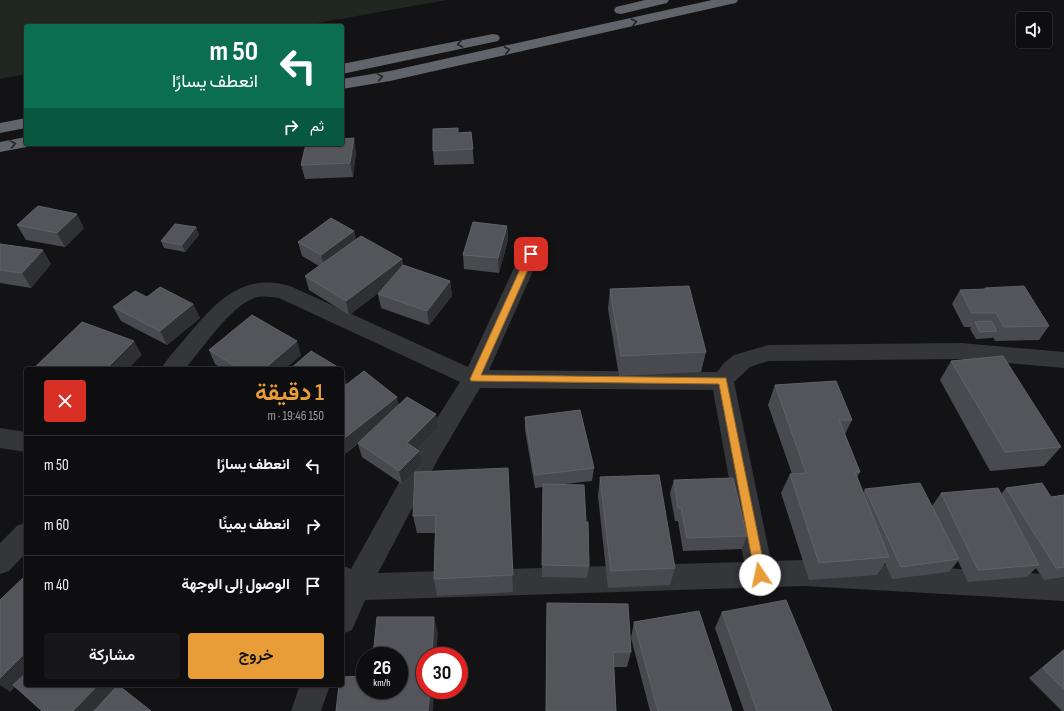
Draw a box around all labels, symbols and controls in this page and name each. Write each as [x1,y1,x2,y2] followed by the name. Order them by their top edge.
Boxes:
[1016,12,1052,48] map controls
[1016,12,1052,48] button: sound
[631,19,638,27] one-way arrow
[209,35,258,68] text: 50 m
[272,40,324,92] icon: left
[457,40,463,48] one-way arrow
[504,46,511,54] one-way arrow
[172,71,258,92] text: انعطف يسارًا
[377,74,383,82] one-way arrow
[280,116,302,138] icon: right
[310,117,324,136] text: ثم
[10,141,16,149] one-way arrow
[514,237,548,271] pin
[520,243,542,265] icon: arrive
[255,378,324,407] text: 1 دقيقة
[44,380,86,422] button: close
[267,408,324,424] text: 150 m · 19:46
[217,455,290,474] text: انعطف يسارًا
[302,455,324,477] icon: left
[44,456,69,475] text: 50 m
[219,515,290,534] text: انعطف يمينًا
[302,515,324,537] icon: right
[44,516,69,535] text: 60 m
[739,554,781,596] position arrow
[182,575,290,594] text: الوصول إلى الوجهة
[302,575,324,597] icon: arrive
[44,576,69,595] text: 40 m
[44,633,180,679] button: مشاركة
[188,633,324,679] button: خروج
[416,647,468,699] speed limit sign: 30
[373,656,391,680] text: 26
[373,677,391,689] text: km/h

